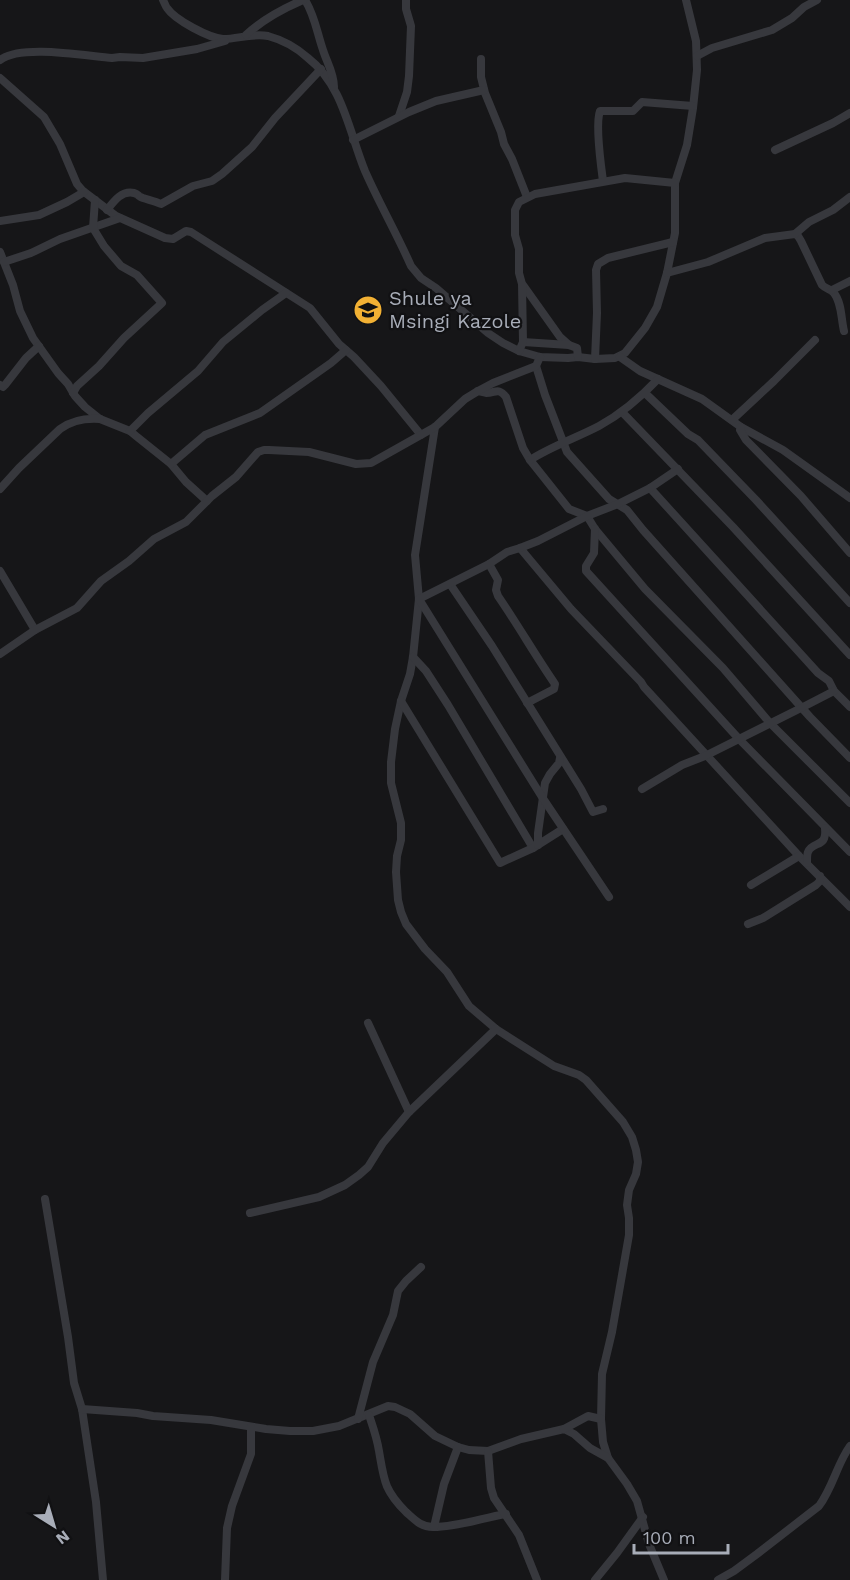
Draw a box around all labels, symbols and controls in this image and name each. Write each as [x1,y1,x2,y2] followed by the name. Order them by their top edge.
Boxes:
[389,286,521,333] place label: Shule ya Msingi Kazole
[352,294,384,326] school or university icon: Shule ya Msingi Kazole
[24,1496,84,1556] north arrow
[634,1517,728,1555] scale bar
[52,1526,73,1549] text: N
[643,1527,696,1548] text: 100 m

